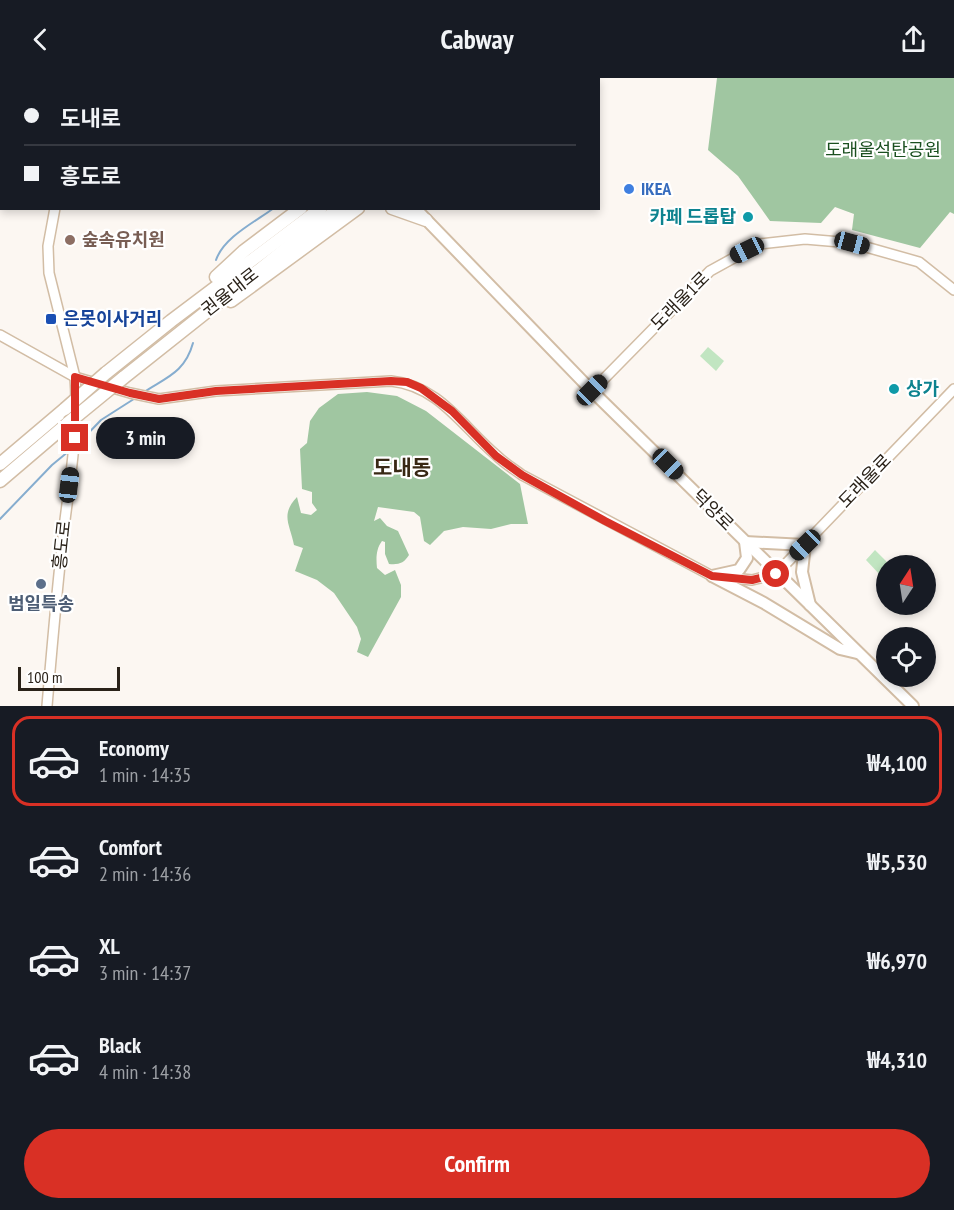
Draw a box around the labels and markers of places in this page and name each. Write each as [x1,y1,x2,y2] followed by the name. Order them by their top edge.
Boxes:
[641,177,672,200] place label: IKEA
[622,182,636,196] marker: IKEA
[650,205,736,228] place label: 카페 드롭탑
[741,210,755,224] marker: 카페 드롭탑
[82,228,165,251] place label: 숲속유치원
[63,233,77,247] marker: 숲속유치원
[63,307,162,330] place label: 은못이사거리
[44,312,58,326] marker: 은못이사거리
[906,377,940,400] place label: 상가
[887,382,901,396] marker: 상가
[34,577,48,591] marker: 범일특송
[8,592,74,615] place label: 범일특송

